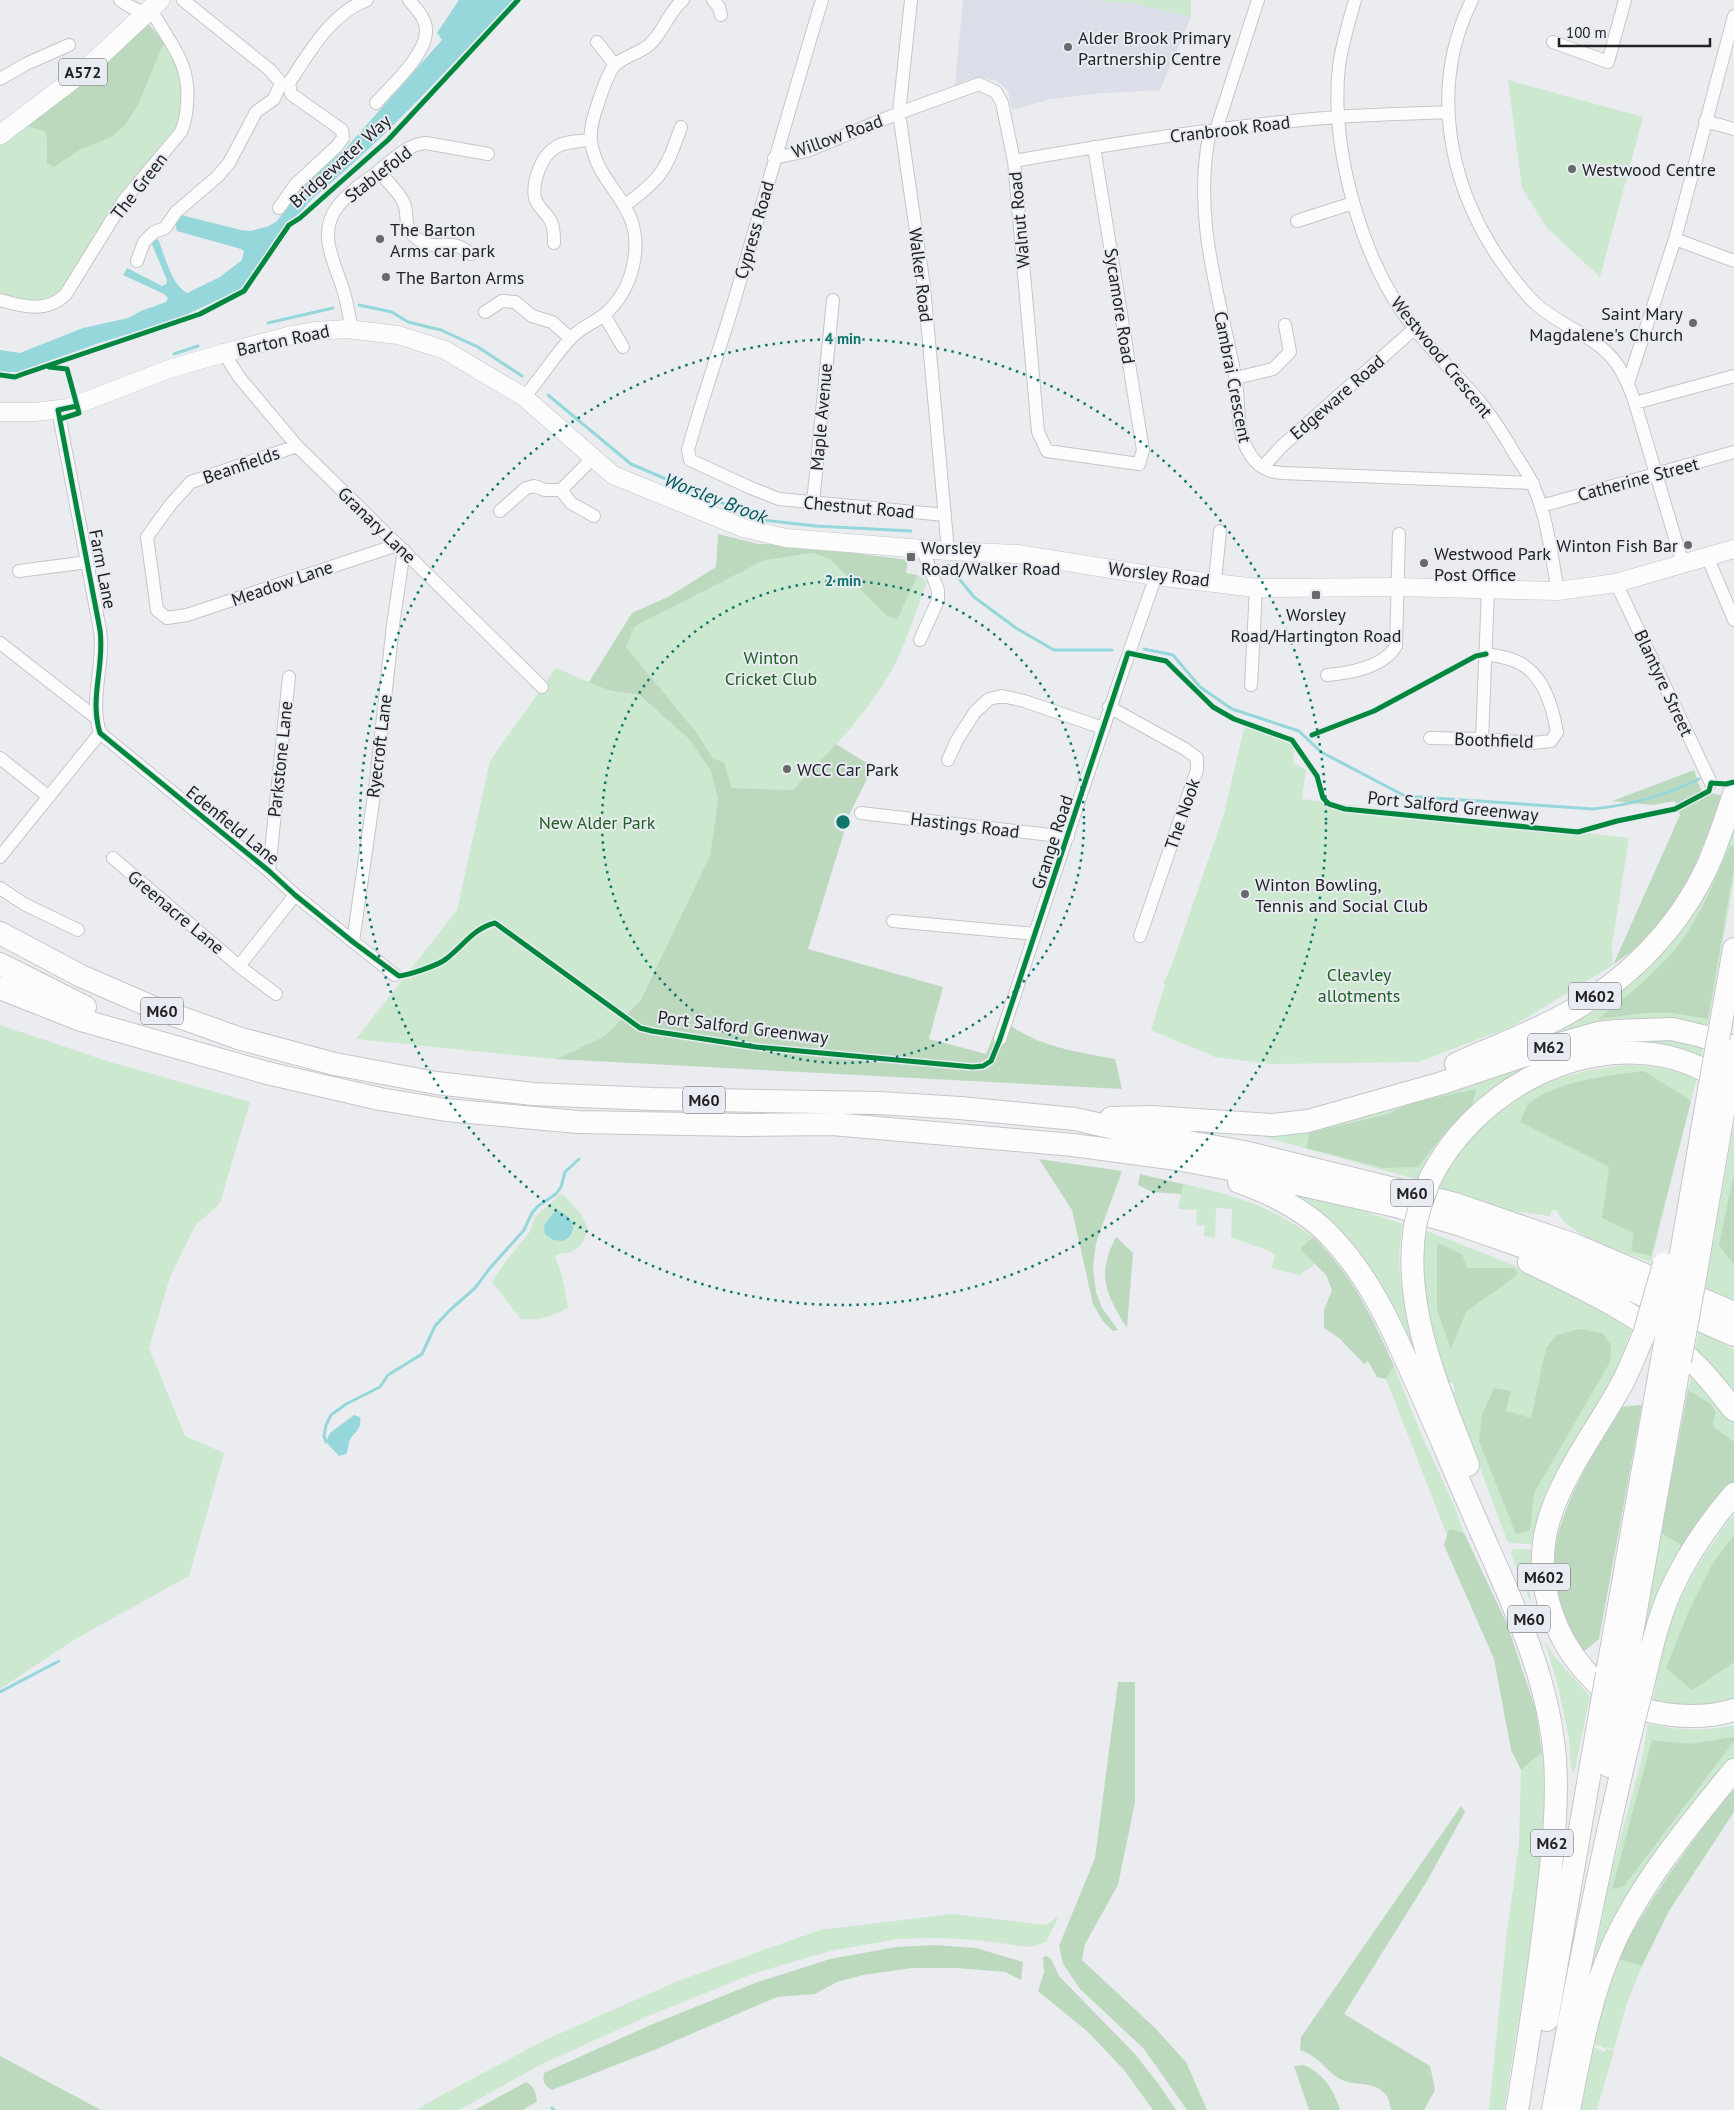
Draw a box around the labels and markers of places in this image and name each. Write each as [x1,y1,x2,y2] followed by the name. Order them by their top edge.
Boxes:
[1078,26,1231,70] place label: Alder Brook Primary Partnership Centre
[1062,41,1074,53] marker: Alder Brook Primary Partnership Centre
[1582,158,1716,181] place label: Westwood Centre
[1566,163,1578,175] marker: Westwood Centre
[390,218,495,262] place label: The Barton Arms car park
[374,233,386,245] marker: The Barton Arms car park
[396,266,524,289] place label: The Barton Arms
[380,271,392,283] marker: The Barton Arms
[1529,302,1684,346] place label: Saint Mary Magdalene's Church
[1687,317,1699,329] marker: Saint Mary Magdalene's Church
[1556,534,1678,557] place label: Winton Fish Bar
[921,536,1060,580] place label: Worsley Road/Walker Road
[1682,539,1694,551] marker: Winton Fish Bar
[1434,542,1551,586] place label: Westwood Park Post Office
[905,551,917,563] marker: Worsley Road/Walker Road
[1418,557,1430,569] marker: Westwood Park Post Office
[1310,589,1322,601] marker: Worsley Road/Hartington Road
[1231,603,1401,647] place label: Worsley Road/Hartington Road
[797,758,899,781] place label: WCC Car Park
[781,763,793,775] marker: WCC Car Park
[834,813,852,831] centre of rings
[1255,873,1428,917] place label: Winton Bowling, Tennis and Social Club
[1239,888,1251,900] marker: Winton Bowling, Tennis and Social Club

